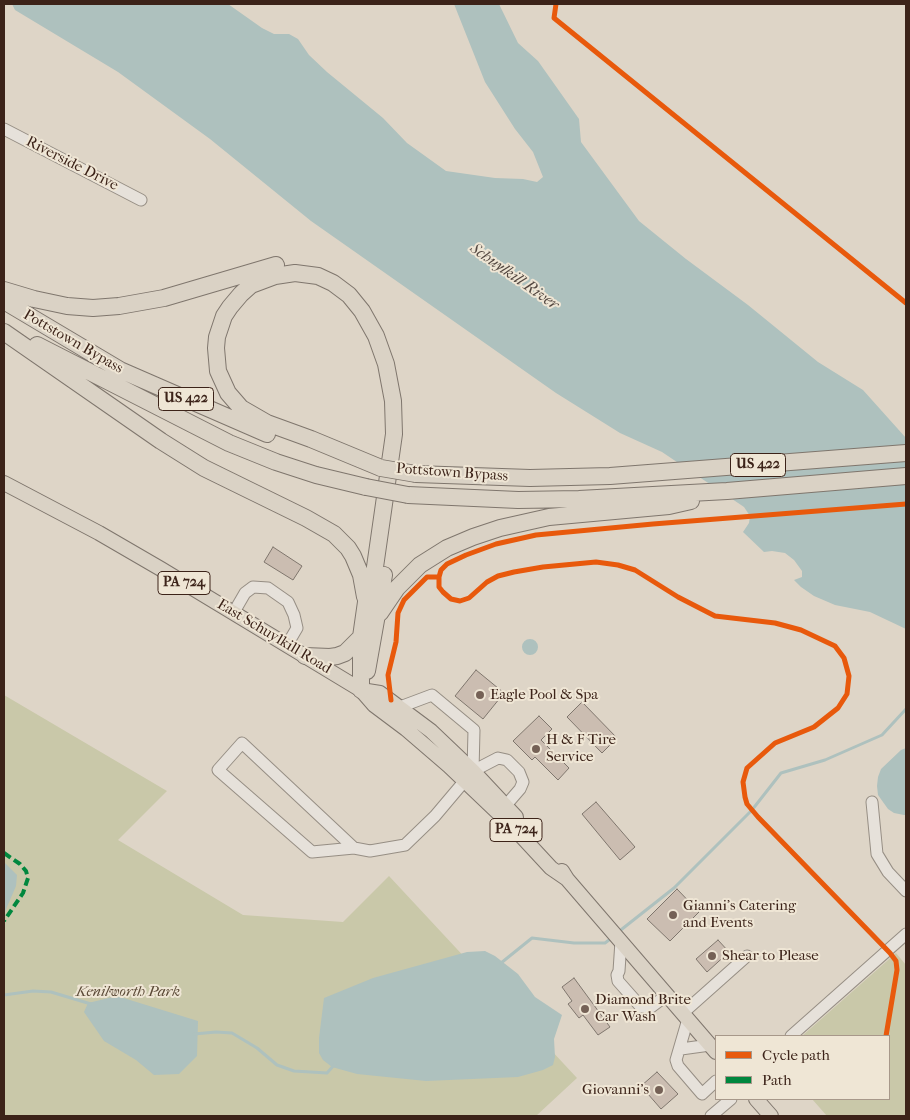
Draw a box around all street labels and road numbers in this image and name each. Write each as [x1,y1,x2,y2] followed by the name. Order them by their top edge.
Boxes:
[23,133,121,195] street label: Riverside Drive
[20,306,126,378] street label: Pottstown Bypass
[158,388,214,410] road number: US 422
[730,454,786,476] road number: US 422
[395,460,509,486] street label: Pottstown Bypass
[158,572,210,594] road number: PA 724
[214,596,334,678] street label: East Schuylkill Road
[490,818,542,842] road number: PA 724

